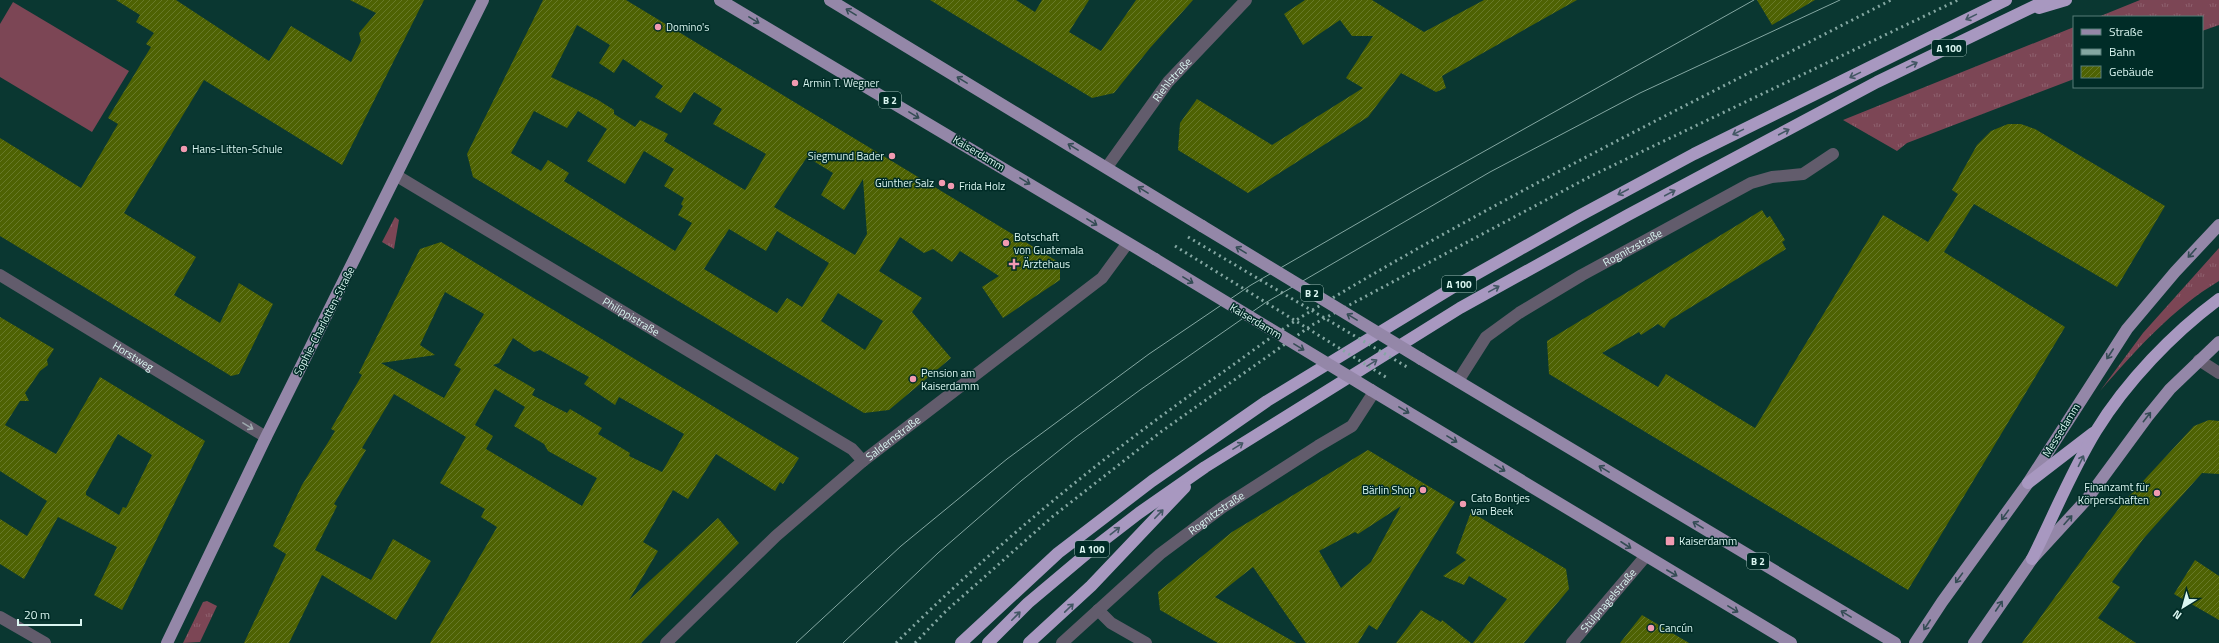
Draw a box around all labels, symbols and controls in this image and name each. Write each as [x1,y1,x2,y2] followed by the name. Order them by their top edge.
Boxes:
[845,8,857,16] one-way arrow
[1966,14,1978,21] one-way arrow
[748,16,760,24] one-way arrow
[2073,16,2203,88] legend
[666,19,709,35] place label: Domino's
[653,22,663,32] marker: Domino's
[2109,22,2143,41] text: Straße
[1932,40,1966,56] road number: A 100
[2109,42,2135,61] text: Bahn
[1148,54,1196,105] street label: Riehlstraße
[1906,61,1918,68] one-way arrow
[2109,62,2154,81] text: Gebäude
[1849,72,1861,79] one-way arrow
[803,75,879,91] place label: Armin T. Wegner
[956,75,968,83] one-way arrow
[790,78,800,88] marker: Armin T. Wegner
[879,92,901,108] road number: B 2
[908,111,920,119] one-way arrow
[1778,127,1790,135] one-way arrow
[1733,129,1745,137] one-way arrow
[950,131,1008,175] street label: Kaiserdamm
[192,141,283,157] place label: Hans-Litten-Schule
[1067,142,1079,150] one-way arrow
[179,144,189,154] marker: Hans-Litten-Schule
[808,148,884,164] place label: Siegmund Bader
[887,151,897,161] marker: Siegmund Bader
[875,175,934,191] place label: Günther Salz
[1019,177,1030,185] one-way arrow
[937,178,947,188] marker: Günther Salz
[959,178,1005,194] place label: Frida Holz
[946,181,956,191] marker: Frida Holz
[1137,185,1149,193] one-way arrow
[1617,189,1629,197] one-way arrow
[1664,189,1676,196] one-way arrow
[1086,218,1097,226] one-way arrow
[1600,225,1665,270] street label: Rognitzstraße
[1014,229,1084,258] place label: Botschaft von Guatemala
[1001,238,1011,248] marker: Botschaft von Guatemala
[1235,245,1247,253] one-way arrow
[2187,248,2196,258] one-way arrow
[1023,256,1070,272] place label: Ärztehaus
[1008,258,1020,270] marker: Ärztehaus
[290,263,359,378] street label: Sophie-Charlotten-Straße
[1182,276,1194,284] one-way arrow
[1442,276,1476,292] road number: A 100
[1301,285,1323,301] road number: B 2
[1488,285,1500,292] one-way arrow
[599,293,663,340] street label: Philippistraße
[1227,299,1285,343] street label: Kaiserdamm
[1347,313,1358,321] one-way arrow
[110,337,157,375] street label: Horstweg
[1293,343,1305,351] one-way arrow
[2106,348,2114,359] one-way arrow
[1366,358,1378,366] one-way arrow
[921,365,979,394] place label: Pension am Kaiserdamm
[908,374,918,384] marker: Pension am Kaiserdamm
[2038,400,2084,460] street label: Messedamm
[1398,406,1409,414] one-way arrow
[862,412,924,464] street label: Saldernstraße
[2143,412,2152,423] one-way arrow
[241,422,253,430] one-way arrow
[1446,435,1457,443] one-way arrow
[1232,442,1243,450] one-way arrow
[2077,456,2085,468] one-way arrow
[1494,464,1505,472] one-way arrow
[1598,464,1610,472] one-way arrow
[2078,479,2149,508] place label: Finanzamt für Körperschaften
[1362,482,1415,498] place label: Bärlin Shop
[1418,485,1428,495] marker: Bärlin Shop
[1185,487,1248,538] street label: Rognitzstraße
[2152,488,2162,498] marker: Finanzamt für Körperschaften
[1471,490,1530,519] place label: Cato Bontjes van Beek
[1458,499,1468,509] marker: Cato Bontjes van Beek
[1154,509,1164,519] one-way arrow
[2000,509,2009,520] one-way arrow
[2064,515,2073,525] one-way arrow
[1692,521,1704,529] one-way arrow
[1110,527,1121,536] one-way arrow
[1679,533,1737,549] place label: Kaiserdamm
[1664,535,1676,547] marker: Kaiserdamm
[1075,541,1109,557] road number: A 100
[1620,541,1631,549] one-way arrow
[1747,553,1769,569] road number: B 2
[1576,565,1640,636] street label: Stülpnagelstraße
[1666,569,1678,577] one-way arrow
[1955,573,1963,584] one-way arrow
[2163,587,2203,627] north arrow
[18,601,81,627] scale bar
[1995,601,2003,612] one-way arrow
[1064,603,1074,612] one-way arrow
[24,605,50,624] text: 20 m
[1727,605,1739,613] one-way arrow
[2169,606,2185,624] text: N
[1841,610,1852,618] one-way arrow
[1011,611,1021,620] one-way arrow
[1922,619,1930,631] one-way arrow
[1659,620,1693,636] place label: Cancún
[1646,623,1656,633] marker: Cancún

